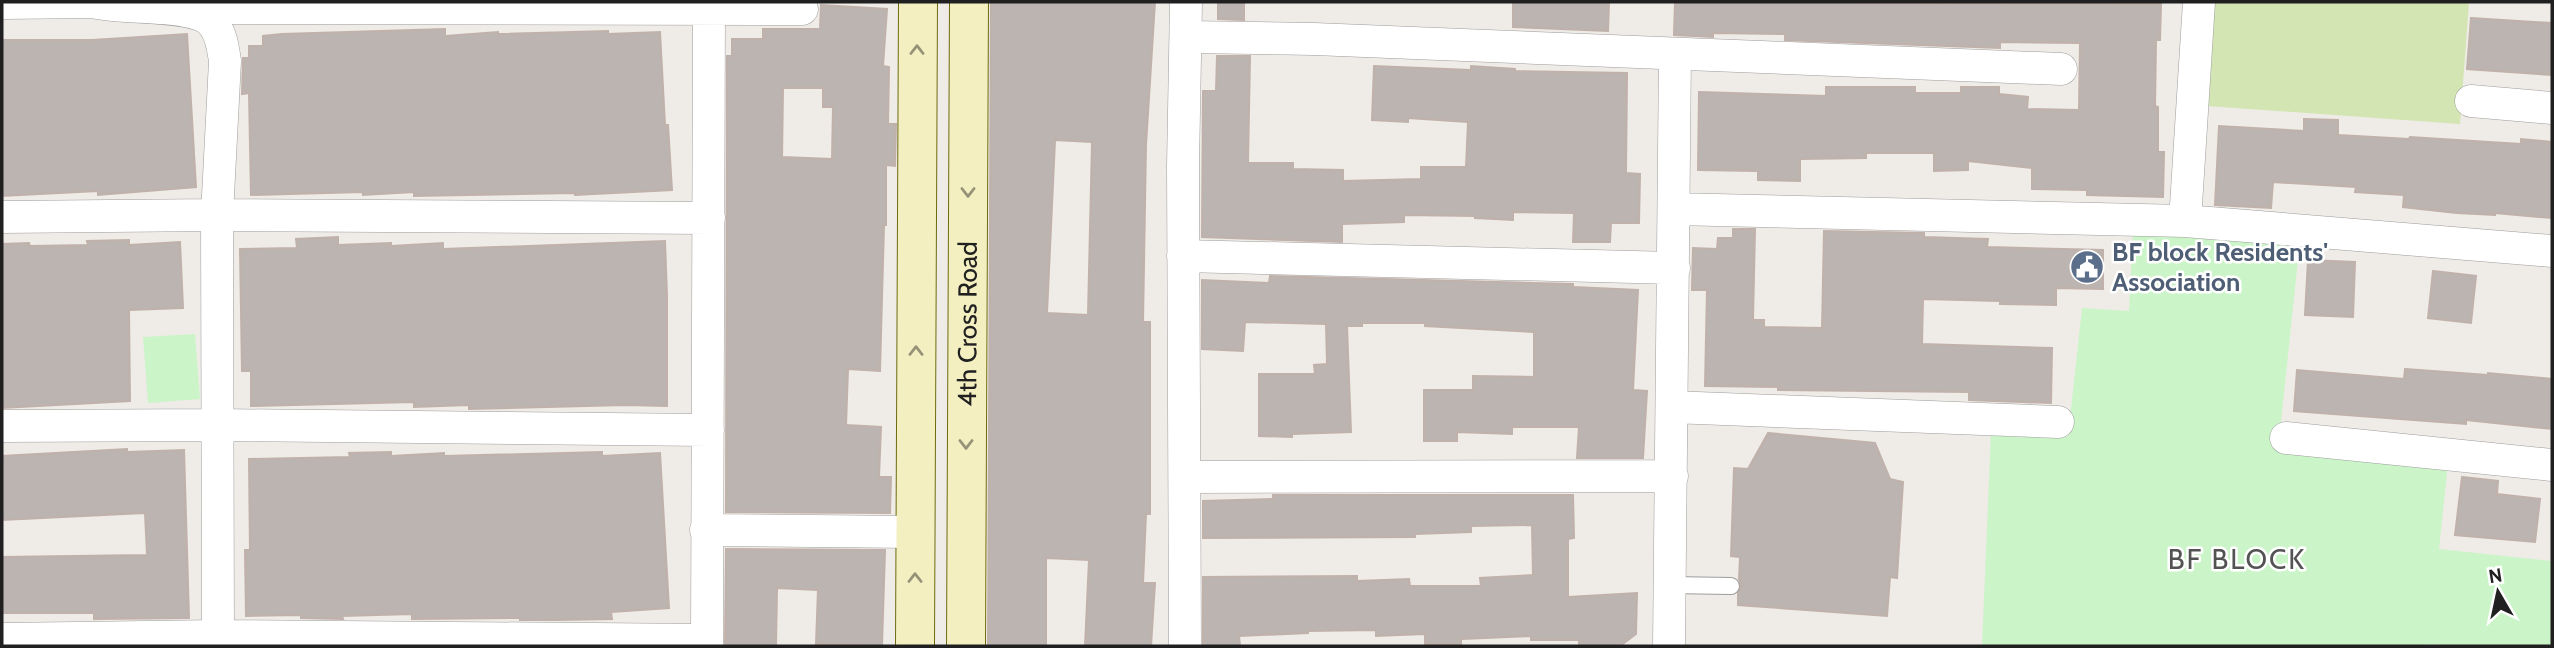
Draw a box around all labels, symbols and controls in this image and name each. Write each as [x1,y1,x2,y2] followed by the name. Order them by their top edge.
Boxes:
[909,44,925,54] one-way arrow
[960,188,976,198] one-way arrow
[2112,236,2328,298] place label: BF block Residents' Association
[951,241,984,407] street label: 4th Cross Road
[2068,248,2106,286] public building icon: BF block Residents' Association
[908,345,924,355] one-way arrow
[958,440,974,450] one-way arrow
[2168,542,2306,576] district label: BF BLOCK
[2463,557,2533,627] north arrow
[2487,563,2504,588] text: N
[907,572,923,583] one-way arrow

